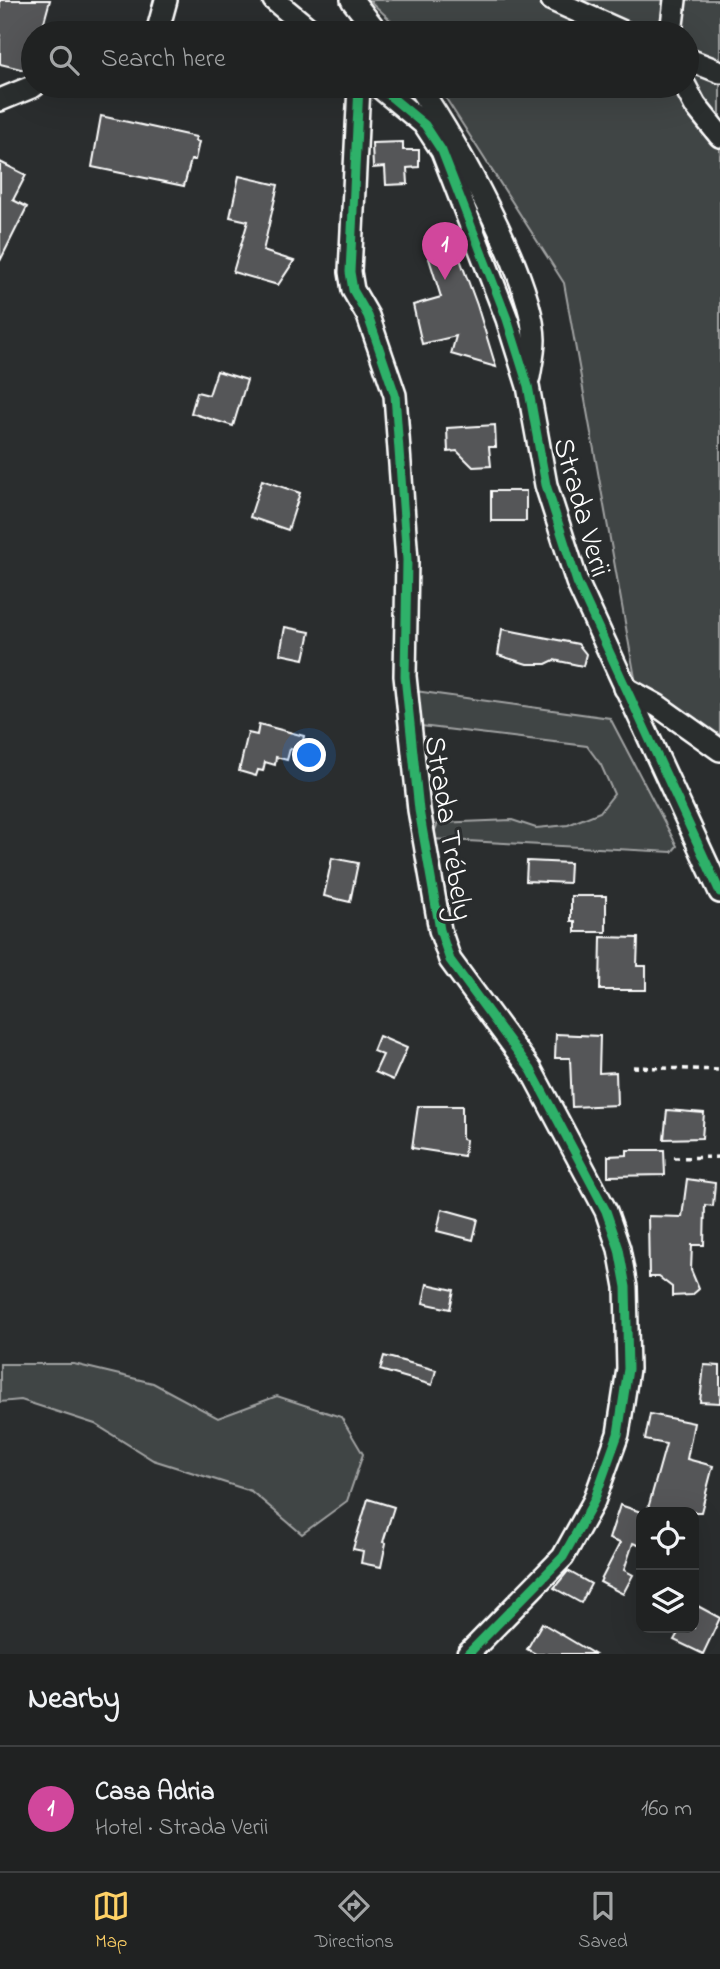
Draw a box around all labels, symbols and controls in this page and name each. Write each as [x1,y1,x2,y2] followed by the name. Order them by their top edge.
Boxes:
[21,21,699,98] search box
[45,41,83,79] icon: search
[101,41,226,79] text: Search here
[422,222,468,280] pin: 1
[539,433,621,583] street label: Strada Verii
[411,733,483,924] street label: Strada Trébely
[292,738,326,772] your location
[636,1507,699,1633] map controls
[636,1507,699,1570] button: locate
[636,1570,699,1633] button: layers
[28,1678,120,1722] text: Nearby
[95,1774,215,1812] text: Casa Adria
[47,1793,55,1826] text: 1
[641,1793,692,1826] text: 160 m
[95,1812,268,1845] text: Hotel · Strada Verii
[92,1887,130,1956] tab: Map
[315,1887,394,1956] tab: Directions
[578,1887,628,1956] tab: Saved

